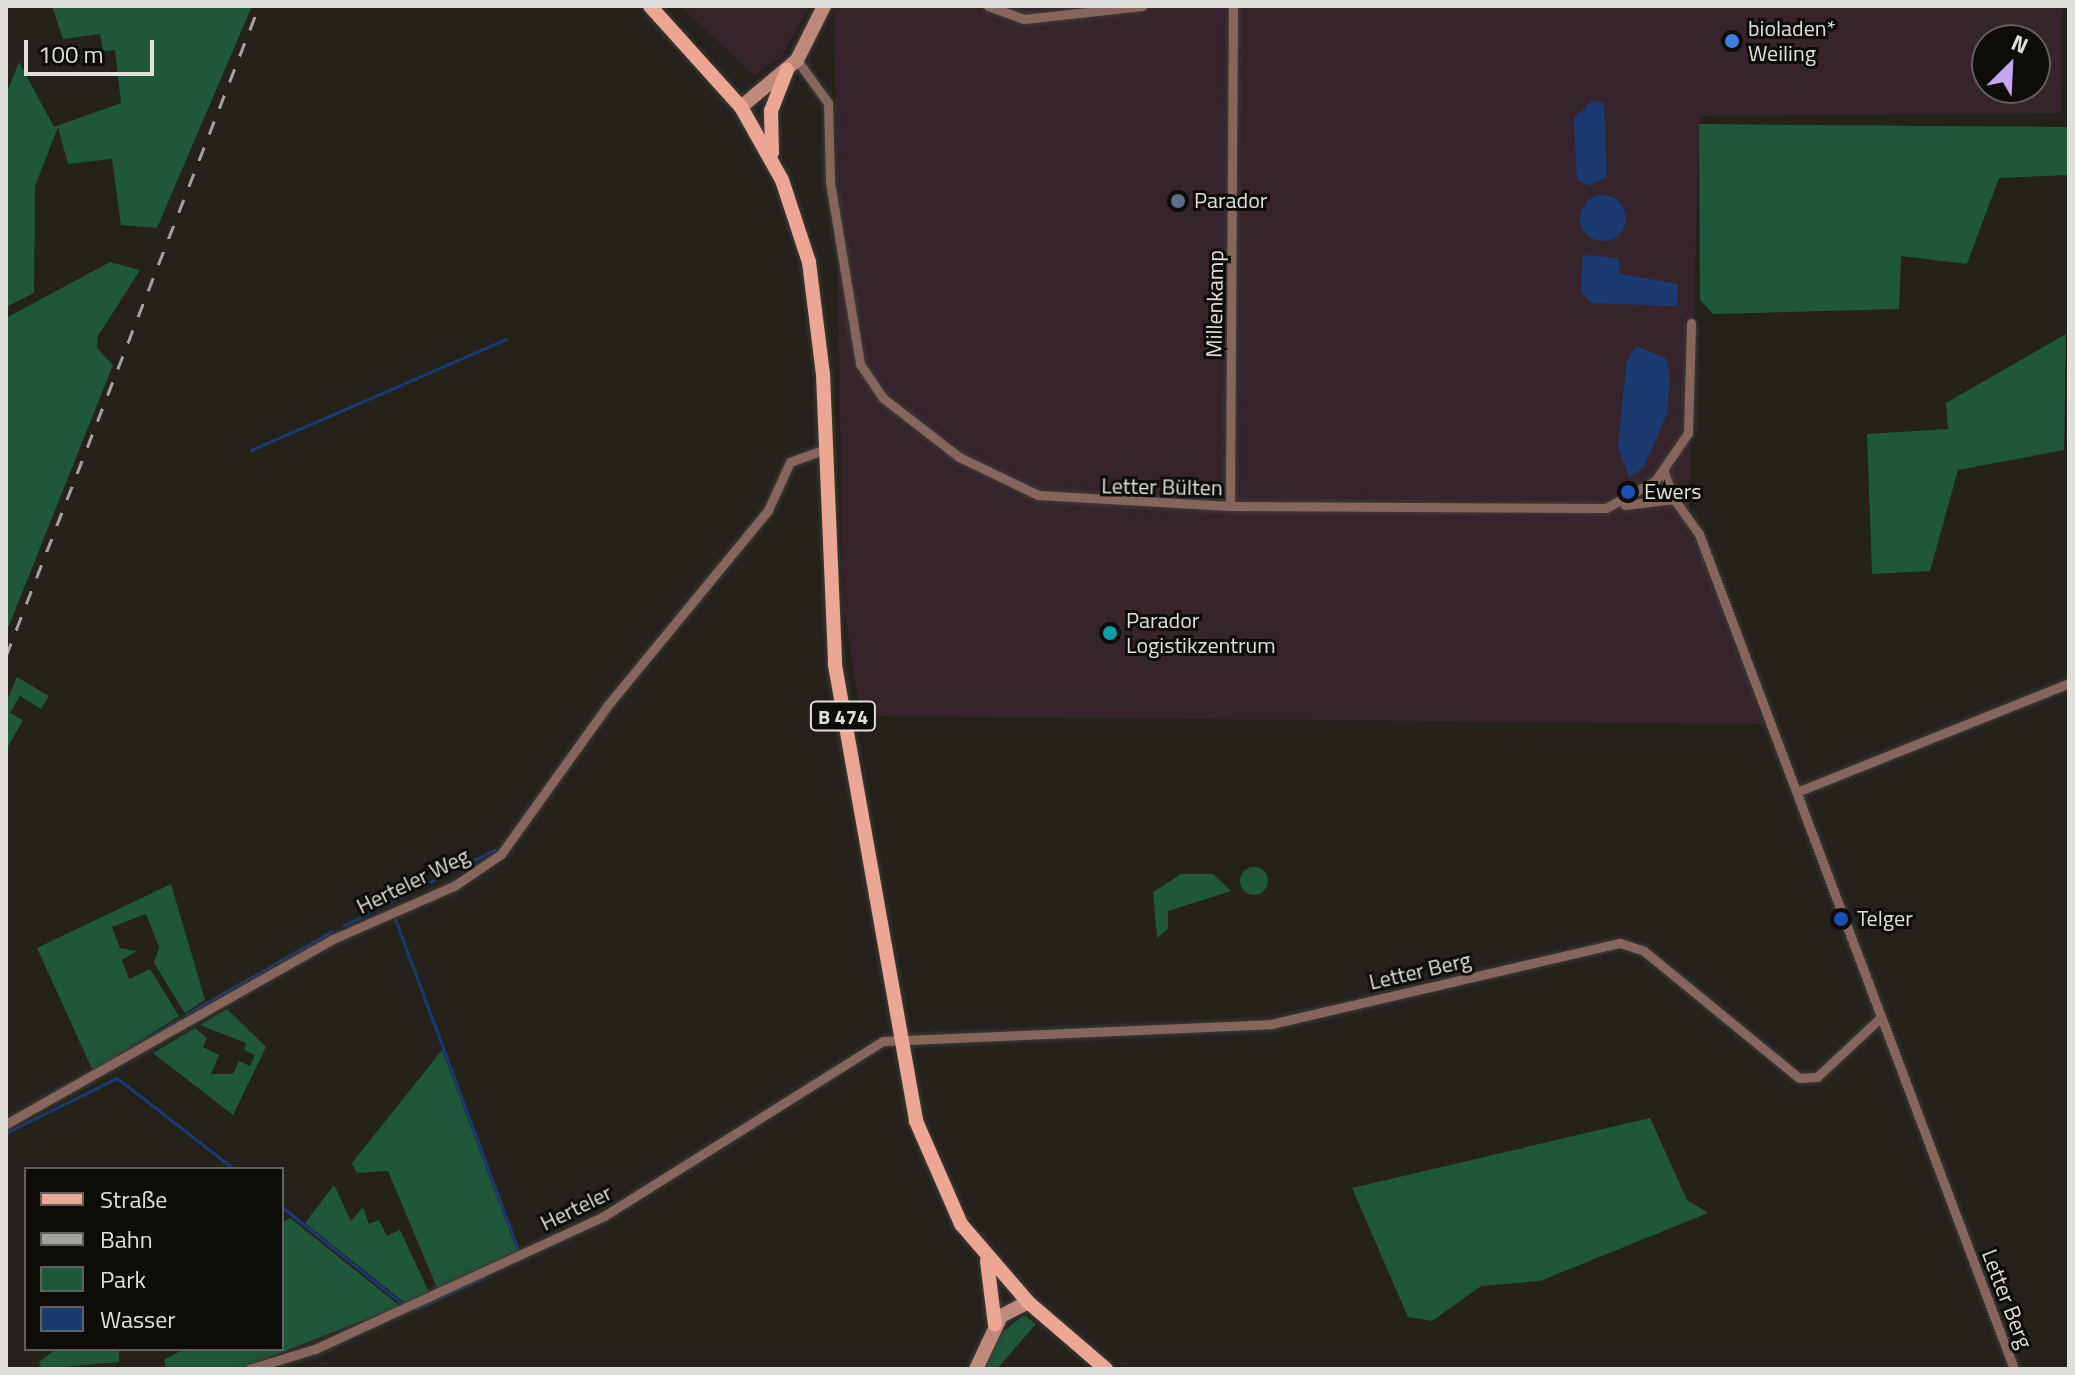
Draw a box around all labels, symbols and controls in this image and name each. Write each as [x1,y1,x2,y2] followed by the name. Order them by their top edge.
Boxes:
[1748,15,1836,66] place label: bioladen* Weiling
[28,24,158,74] scale bar
[1971,24,2051,104] north arrow
[2006,25,2034,63] text: N
[1723,32,1741,50] marker: bioladen* Weiling
[38,36,104,72] text: 100 m
[1194,188,1267,214] place label: Parador
[1169,192,1187,210] marker: Parador
[1201,250,1229,358] street label: Millenkamp
[1101,473,1223,501] street label: Letter Bülten
[1644,479,1701,505] place label: Ewers
[1619,483,1637,501] marker: Ewers
[1126,607,1276,658] place label: Parador Logistikzentrum
[1101,624,1119,642] marker: Parador Logistikzentrum
[809,700,877,732] road number: B 474
[352,842,474,920] street label: Herteler Weg
[1857,906,1913,932] place label: Telger
[1832,910,1850,928] marker: Telger
[1366,946,1474,996] street label: Letter Berg
[24,1167,284,1351] legend
[536,1179,616,1237] street label: Herteler
[100,1181,167,1217] text: Straße
[100,1221,153,1257] text: Bahn
[1976,1246,2038,1352] street label: Letter Berg
[100,1261,146,1297] text: Park
[100,1301,176,1337] text: Wasser

